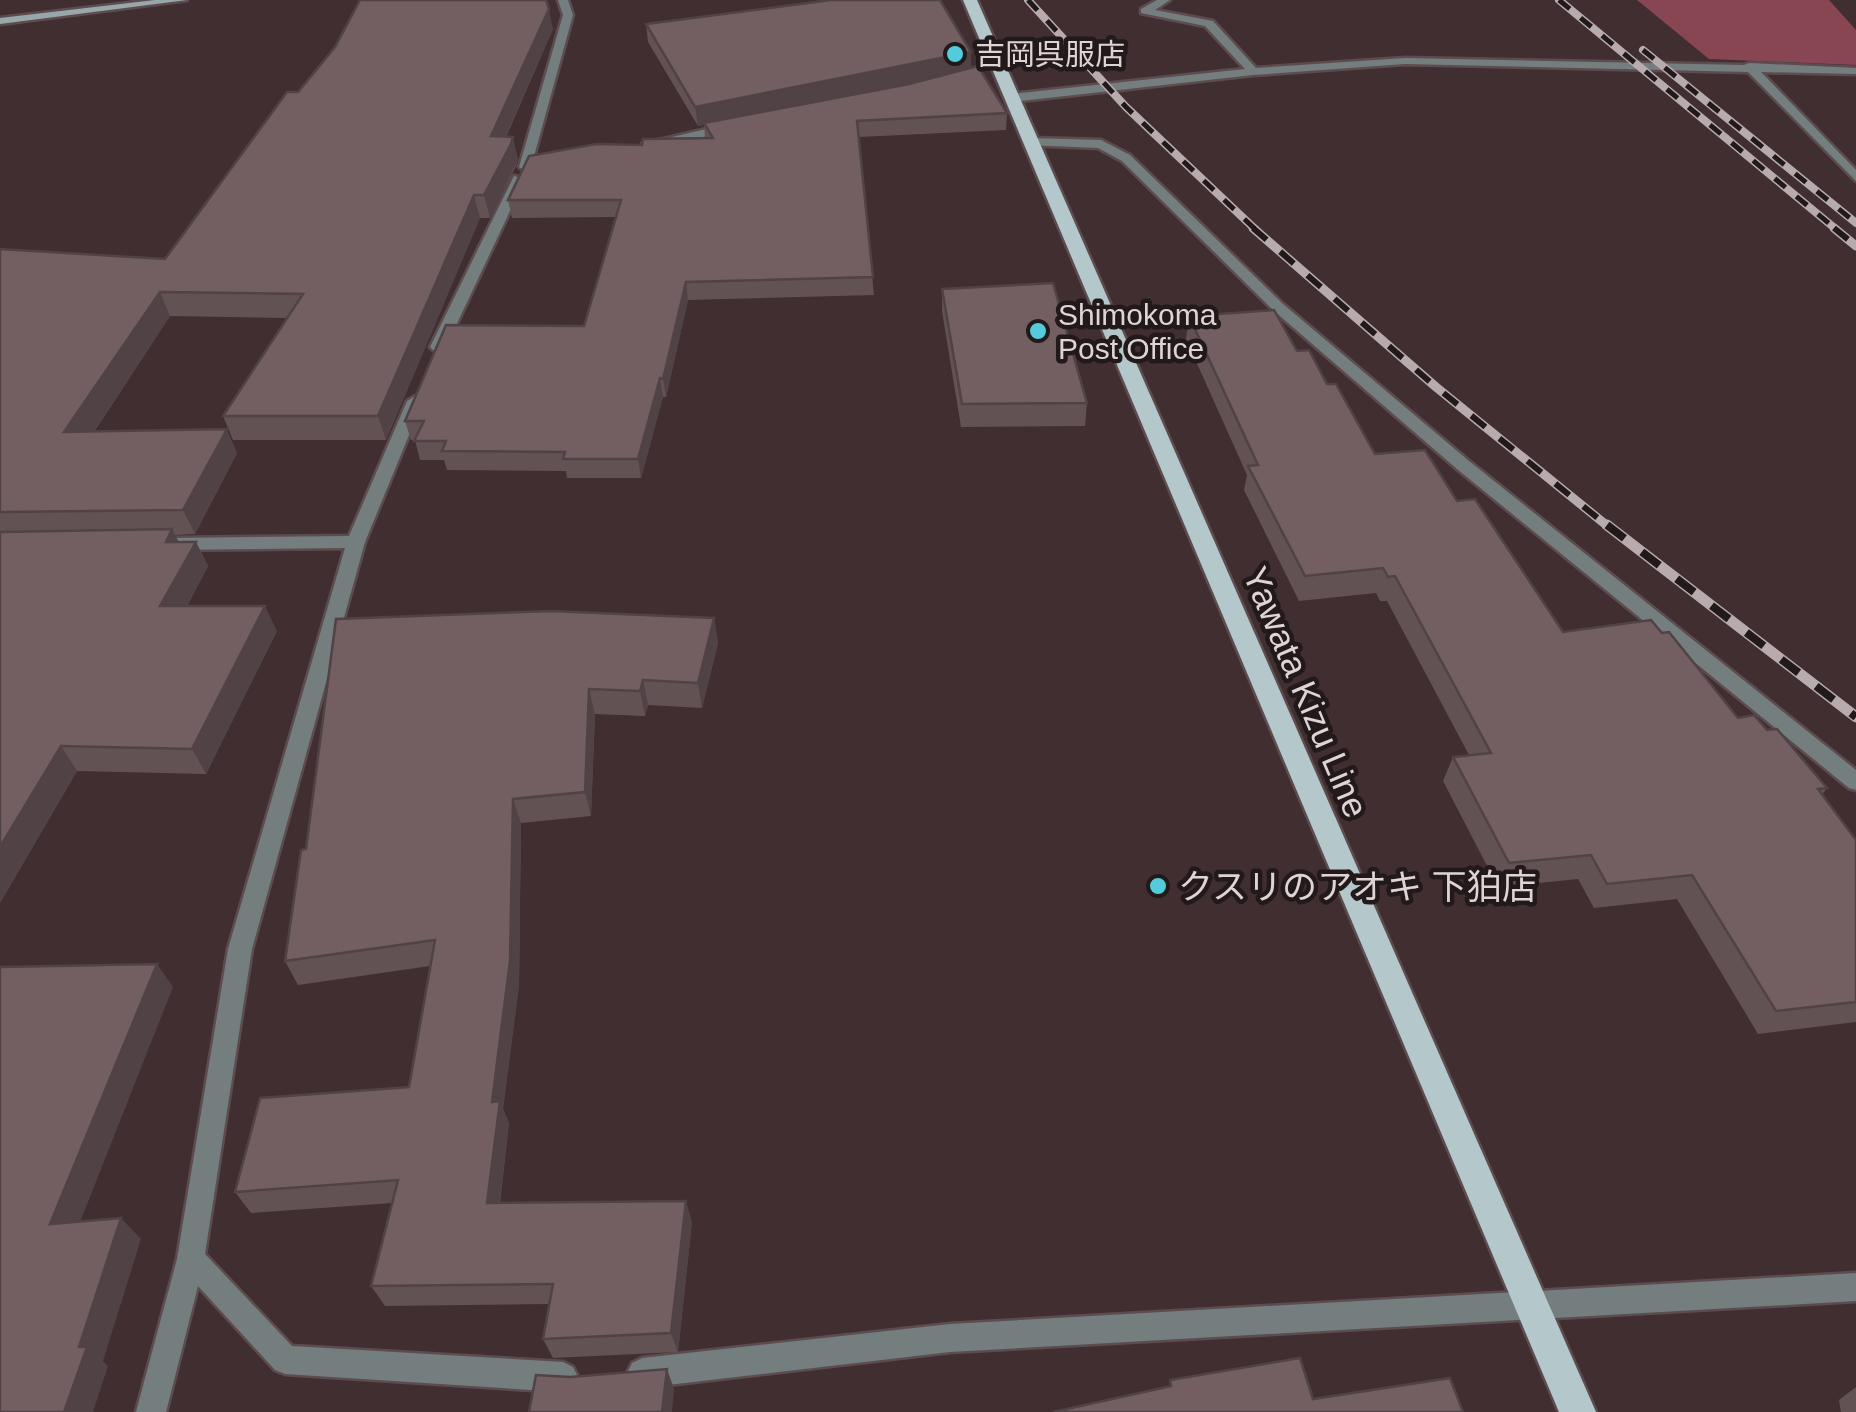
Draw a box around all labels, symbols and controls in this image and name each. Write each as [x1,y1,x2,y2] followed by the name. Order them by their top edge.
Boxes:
[975,38,1125,71] place label: 吉岡呉服店
[944,43,966,65] marker: 吉岡呉服店
[1058,298,1217,365] place label: Shimokoma Post Office
[1027,320,1049,342] marker: Shimokoma Post Office
[1236,561,1376,823] street label: Yawata Kizu Line
[1178,867,1537,906] place label: クスリのアオキ 下狛店
[1147,875,1169,897] marker: クスリのアオキ 下狛店

